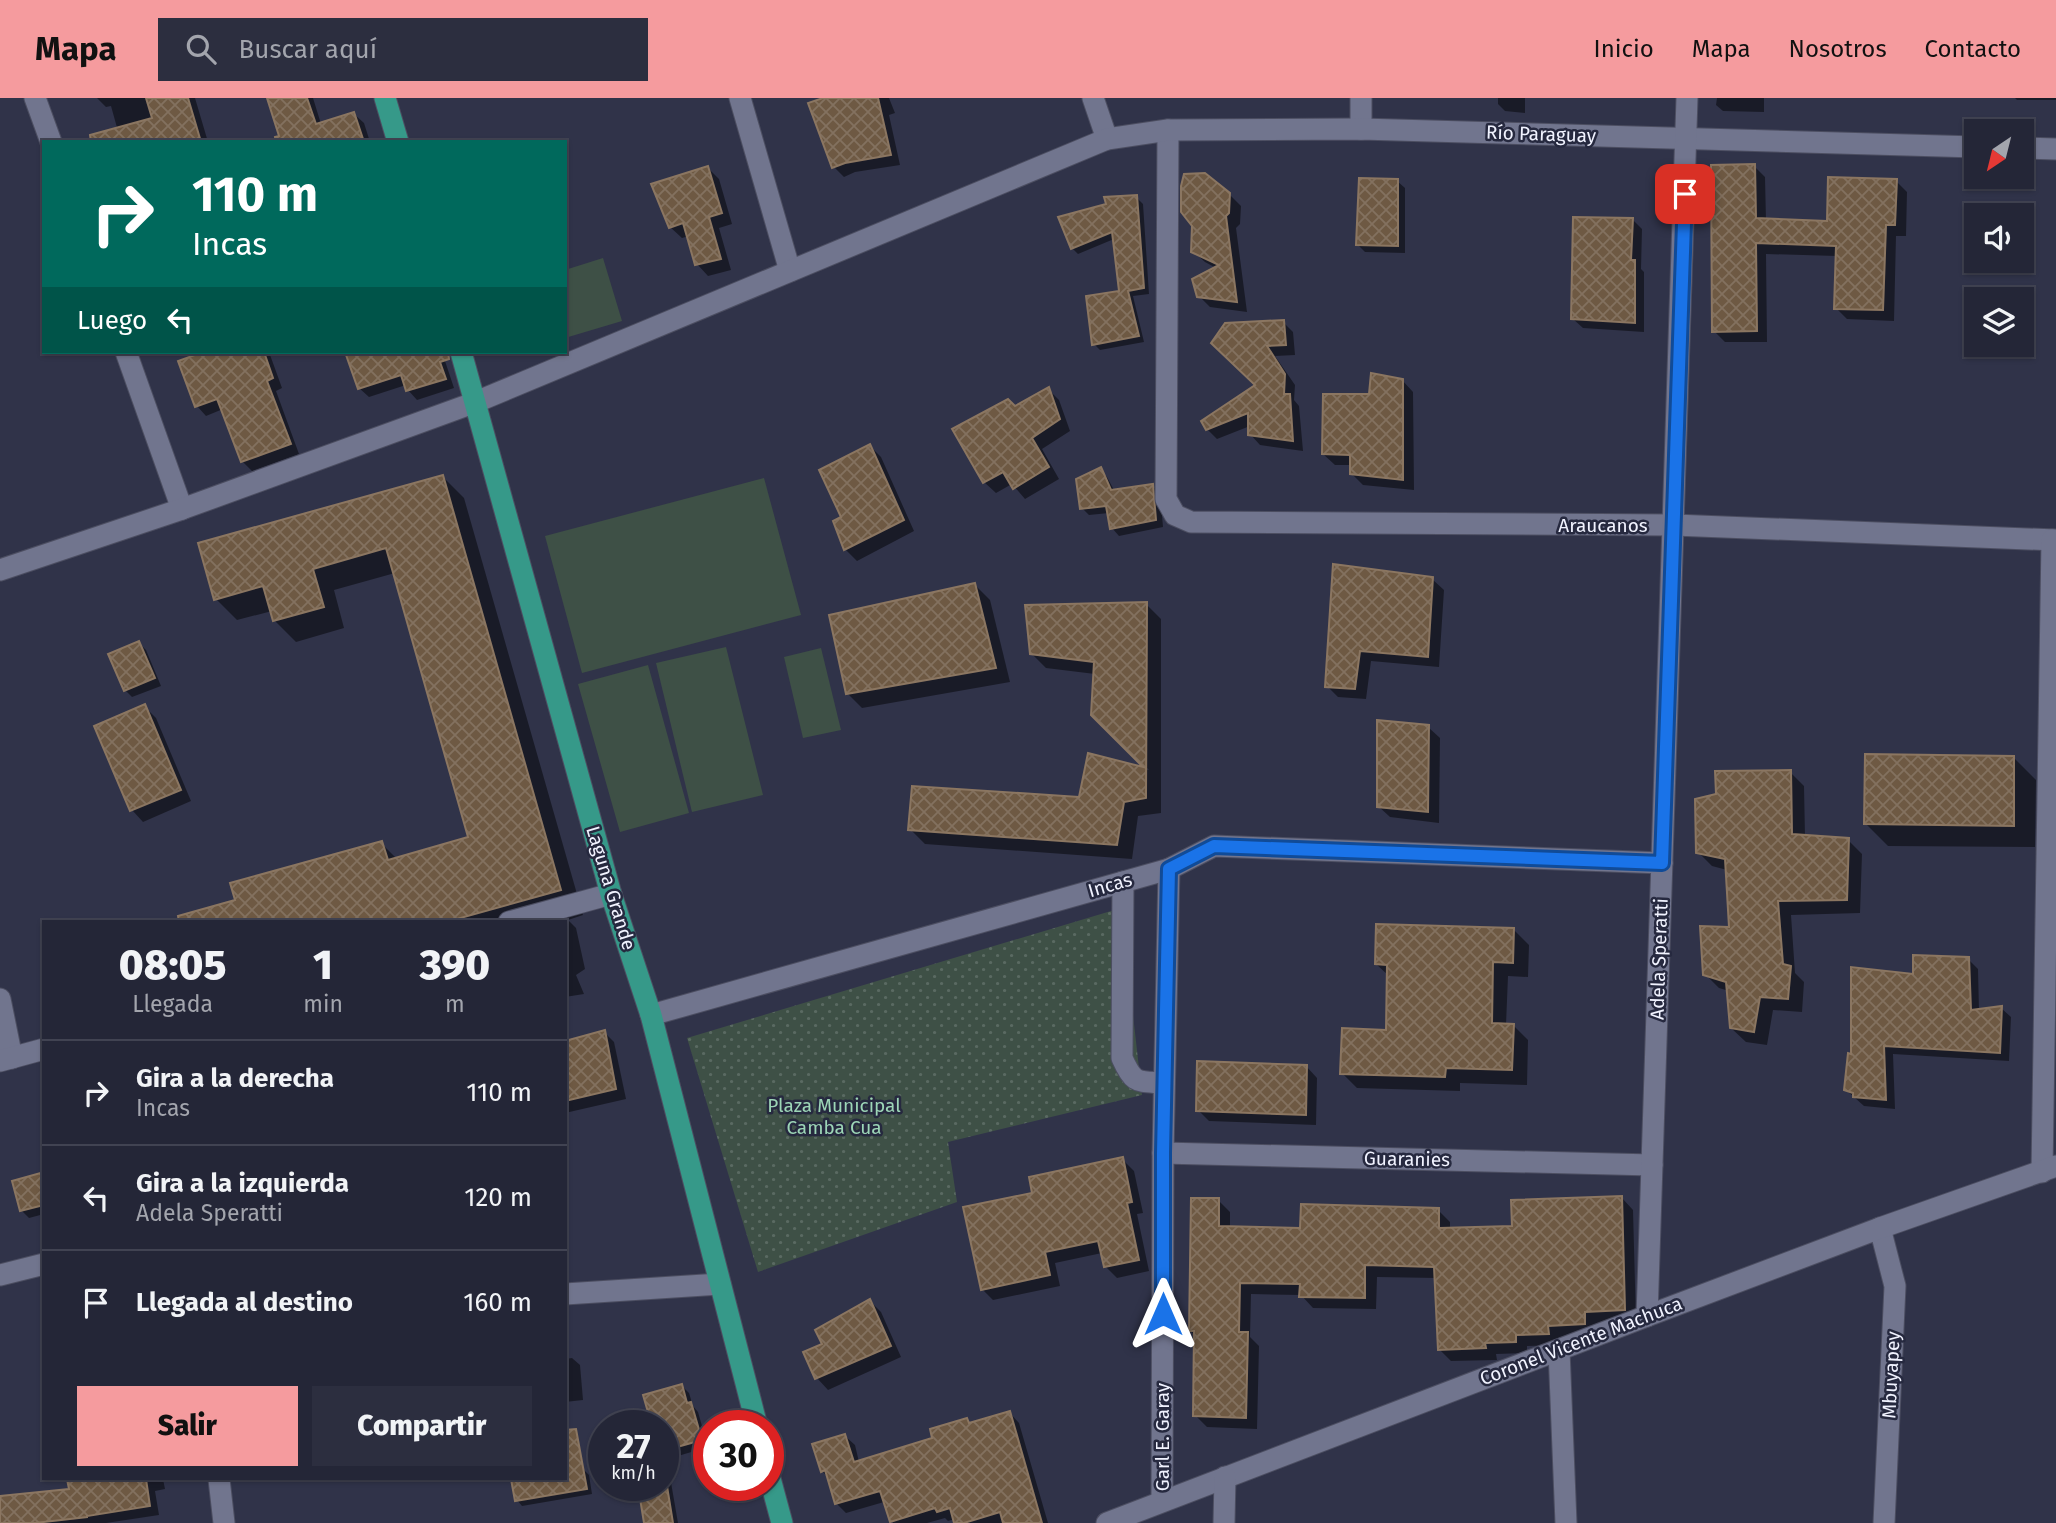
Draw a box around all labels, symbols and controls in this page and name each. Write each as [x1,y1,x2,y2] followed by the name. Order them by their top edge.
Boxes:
[158,18,648,81] search box
[35,29,116,69] text: Mapa
[182,30,220,68] icon: search
[238,34,377,65] text: Buscar aquí
[1594,35,1654,63] text: Inicio
[1692,35,1751,63] text: Mapa
[1789,35,1887,63] text: Nosotros
[1925,35,2021,63] text: Contacto
[1964,119,2034,189] north arrow
[1964,119,2034,357] map controls
[1485,121,1597,147] street label: Río Paraguay
[1655,164,1715,224] pin
[192,165,318,224] text: 110 m
[77,168,168,259] icon: right
[1666,175,1704,213] icon: arrive
[1964,203,2034,273] button: sound
[192,225,267,263] text: Incas
[1964,287,2034,357] button: layers
[161,301,199,339] icon: left
[77,305,147,336] text: Luego
[1558,514,1648,537] street label: Araucanos
[581,823,641,953] street label: Laguna Grande
[1085,868,1135,902] street label: Incas
[1645,898,1673,1020] street label: Adela Speratti
[119,940,226,990] text: 08:05
[313,940,333,990] text: 1
[420,940,490,990] text: 390
[132,990,213,1018] text: Llegada
[303,990,343,1018] text: min
[445,990,465,1018] text: m
[136,1063,334,1094] text: Gira a la derecha
[77,1074,115,1112] icon: right
[466,1077,532,1108] text: 110 m
[136,1094,190,1122] text: Incas
[767,1094,901,1139] park label: Plaza Municipal Camba Cua
[1364,1147,1450,1171] street label: Guaranies
[136,1168,349,1199] text: Gira a la izquierda
[77,1179,115,1217] icon: left
[464,1182,532,1213] text: 120 m
[136,1199,283,1227] text: Adela Speratti
[1126,1277,1200,1351] position arrow
[77,1284,115,1322] icon: arrive
[136,1287,353,1318] text: Llegada al destino
[463,1287,532,1318] text: 160 m
[1477,1292,1685,1390] street label: Coronel Vicente Machuca
[1877,1330,1905,1419] street label: Mbuyapey
[1151,1382,1174,1491] street label: Garl E. Garay
[77,1386,298,1466] button: Salir
[312,1386,532,1466] button: Compartir
[693,1410,784,1501] speed limit sign: 30
[616,1425,651,1467] text: 27
[611,1462,656,1484] text: km/h

